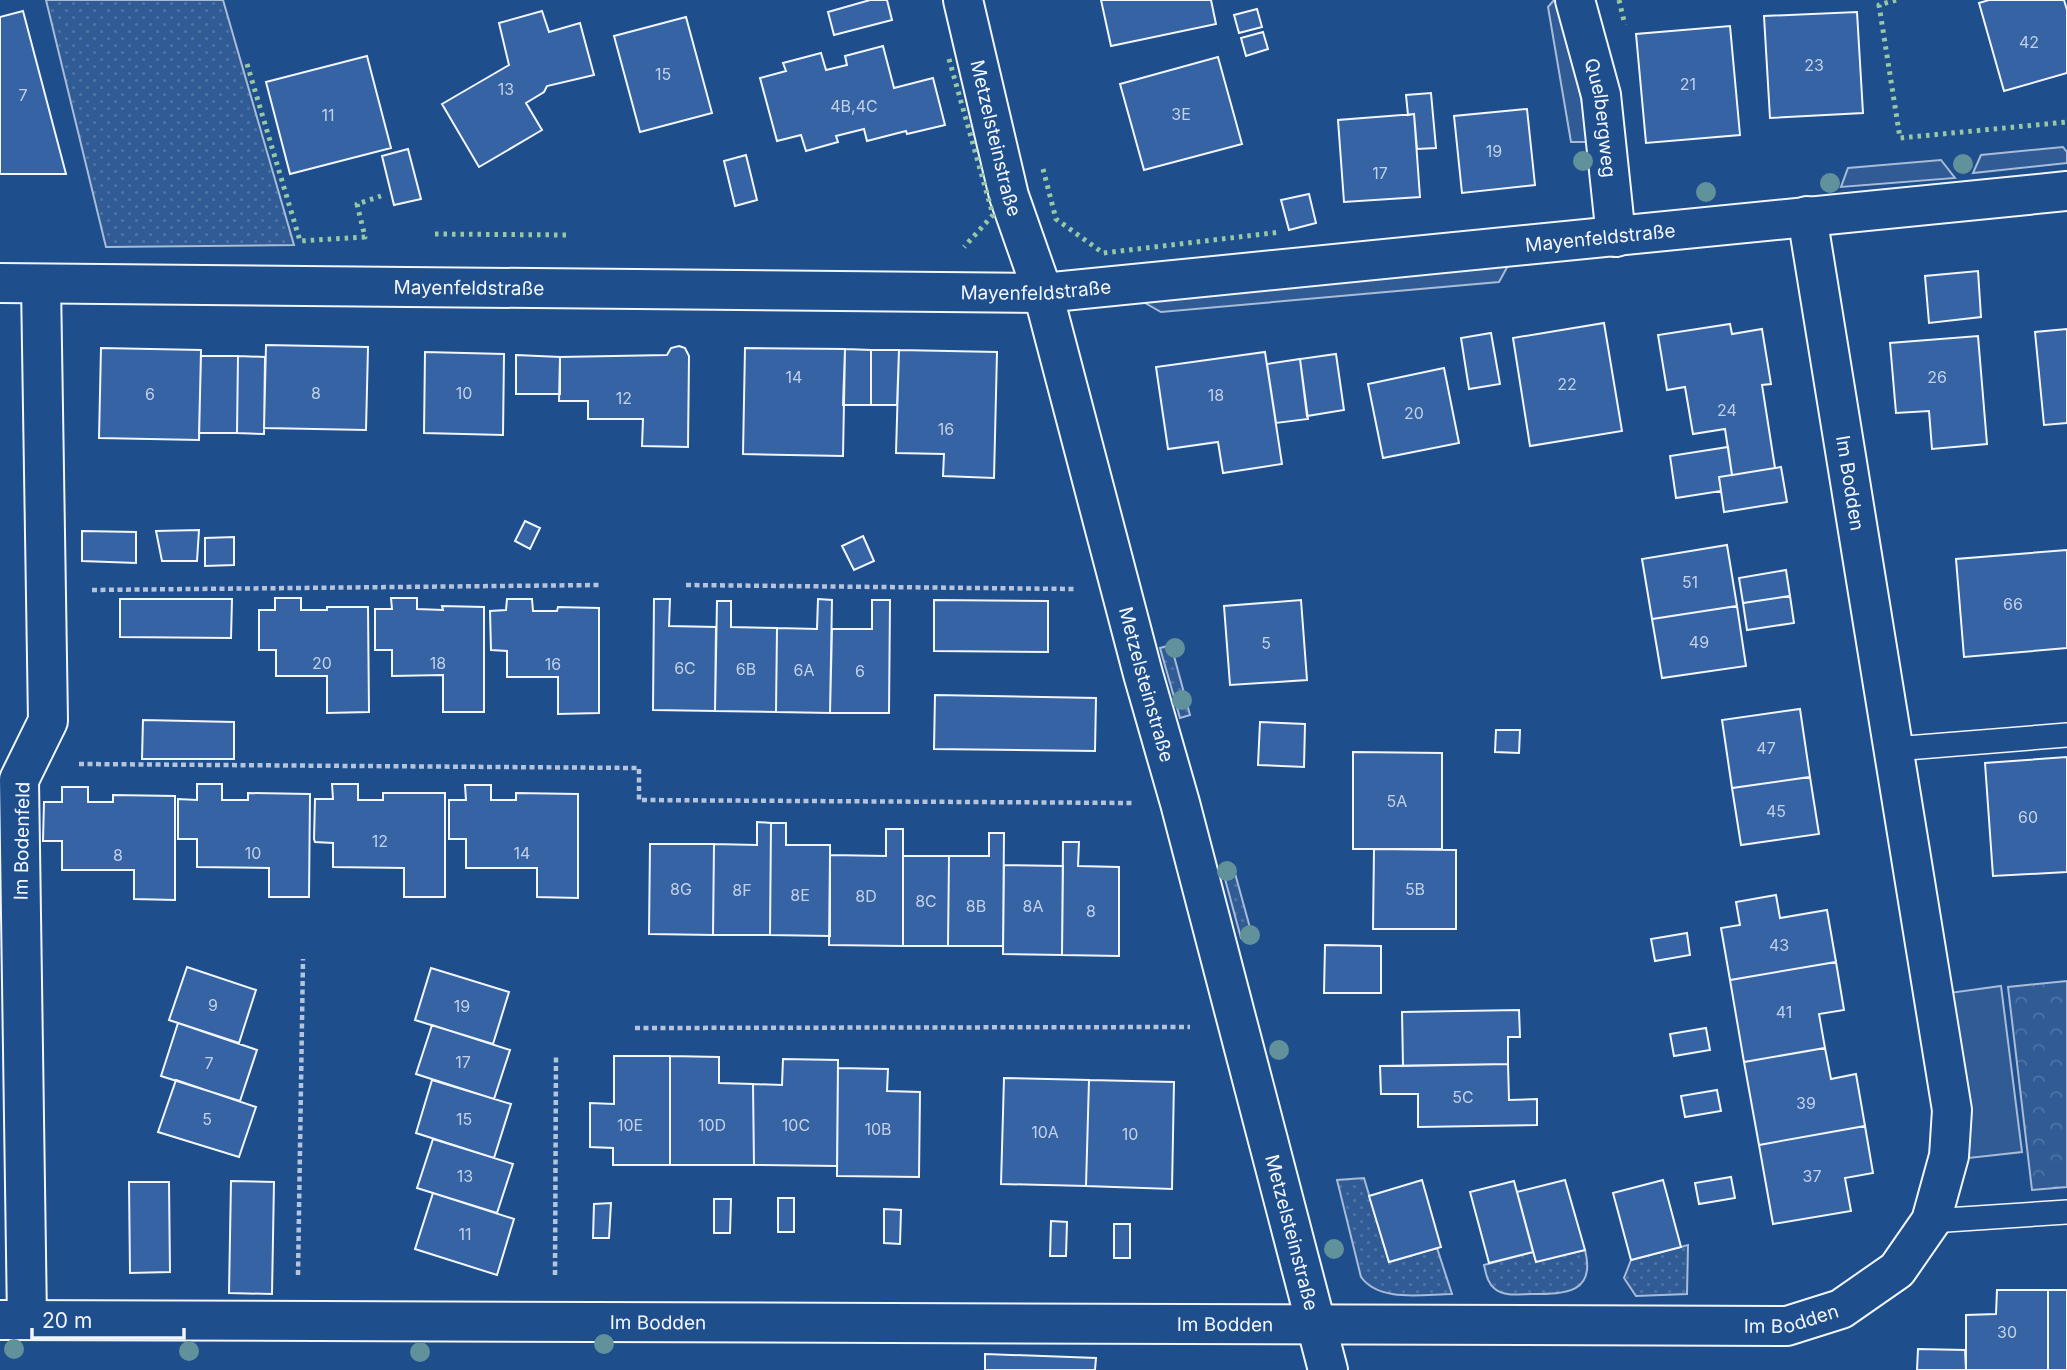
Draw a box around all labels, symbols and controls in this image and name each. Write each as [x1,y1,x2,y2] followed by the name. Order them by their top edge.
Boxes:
[2019,32,2039,52] house number: 42
[1580,55,1621,179] street label: Quelbergweg
[1804,55,1824,75] house number: 23
[966,58,1027,219] street label: Metzelsteinstraße
[655,64,671,84] house number: 15
[1680,74,1696,94] house number: 21
[498,79,514,99] house number: 13
[18,85,28,105] house number: 7
[830,96,878,116] house number: 4B,4C
[1171,104,1191,124] house number: 3E
[321,105,335,125] house number: 11
[1486,141,1502,161] house number: 19
[1372,163,1388,183] house number: 17
[1524,219,1676,256] street label: Mayenfeldstraße
[393,275,545,300] street label: Mayenfeldstraße
[960,275,1112,304] street label: Mayenfeldstraße
[786,367,802,387] house number: 14
[1927,367,1947,387] house number: 26
[1557,374,1577,394] house number: 22
[311,383,321,403] house number: 8
[456,383,472,403] house number: 10
[145,384,155,404] house number: 6
[1208,385,1224,405] house number: 18
[616,388,632,408] house number: 12
[1717,400,1737,420] house number: 24
[1404,403,1424,423] house number: 20
[938,419,954,439] house number: 16
[1831,434,1869,532] street label: Im Bodden
[1682,572,1698,592] house number: 51
[2003,594,2023,614] house number: 66
[1114,604,1179,765] street label: Metzelsteinstraße
[1689,632,1709,652] house number: 49
[1261,633,1271,653] house number: 5
[312,653,332,673] house number: 20
[430,653,446,673] house number: 18
[545,654,561,674] house number: 16
[674,658,696,678] house number: 6C
[736,659,756,679] house number: 6B
[794,660,814,680] house number: 6A
[855,661,865,681] house number: 6
[1756,738,1776,758] house number: 47
[9,781,35,901] street label: Im Bodenfeld
[1387,791,1407,811] house number: 5A
[1766,801,1786,821] house number: 45
[2018,807,2038,827] house number: 60
[372,831,388,851] house number: 12
[245,843,261,863] house number: 10
[514,843,530,863] house number: 14
[113,845,123,865] house number: 8
[670,879,692,899] house number: 8G
[1405,879,1425,899] house number: 5B
[732,880,752,900] house number: 8F
[790,885,810,905] house number: 8E
[855,886,877,906] house number: 8D
[915,891,937,911] house number: 8C
[966,896,986,916] house number: 8B
[1023,896,1043,916] house number: 8A
[1086,901,1096,921] house number: 8
[1769,935,1789,955] house number: 43
[208,995,218,1015] house number: 9
[454,996,470,1016] house number: 19
[1776,1002,1792,1022] house number: 41
[455,1052,471,1072] house number: 17
[204,1053,214,1073] house number: 7
[1452,1087,1474,1107] house number: 5C
[1796,1093,1816,1113] house number: 39
[202,1109,212,1129] house number: 5
[456,1109,472,1129] house number: 15
[617,1115,643,1135] house number: 10E
[698,1115,726,1135] house number: 10D
[782,1115,810,1135] house number: 10C
[864,1119,892,1139] house number: 10B
[1031,1122,1059,1142] house number: 10A
[1122,1124,1138,1144] house number: 10
[1261,1152,1323,1313] street label: Metzelsteinstraße
[457,1166,473,1186] house number: 13
[1803,1166,1821,1186] house number: 37
[458,1224,472,1244] house number: 11
[32,1296,184,1340] scale bar
[1744,1299,1841,1338] street label: Im Bodden
[42,1308,92,1333] text: 20 m
[610,1311,706,1334] street label: Im Bodden
[1177,1312,1273,1336] street label: Im Bodden
[1997,1322,2017,1342] house number: 30

